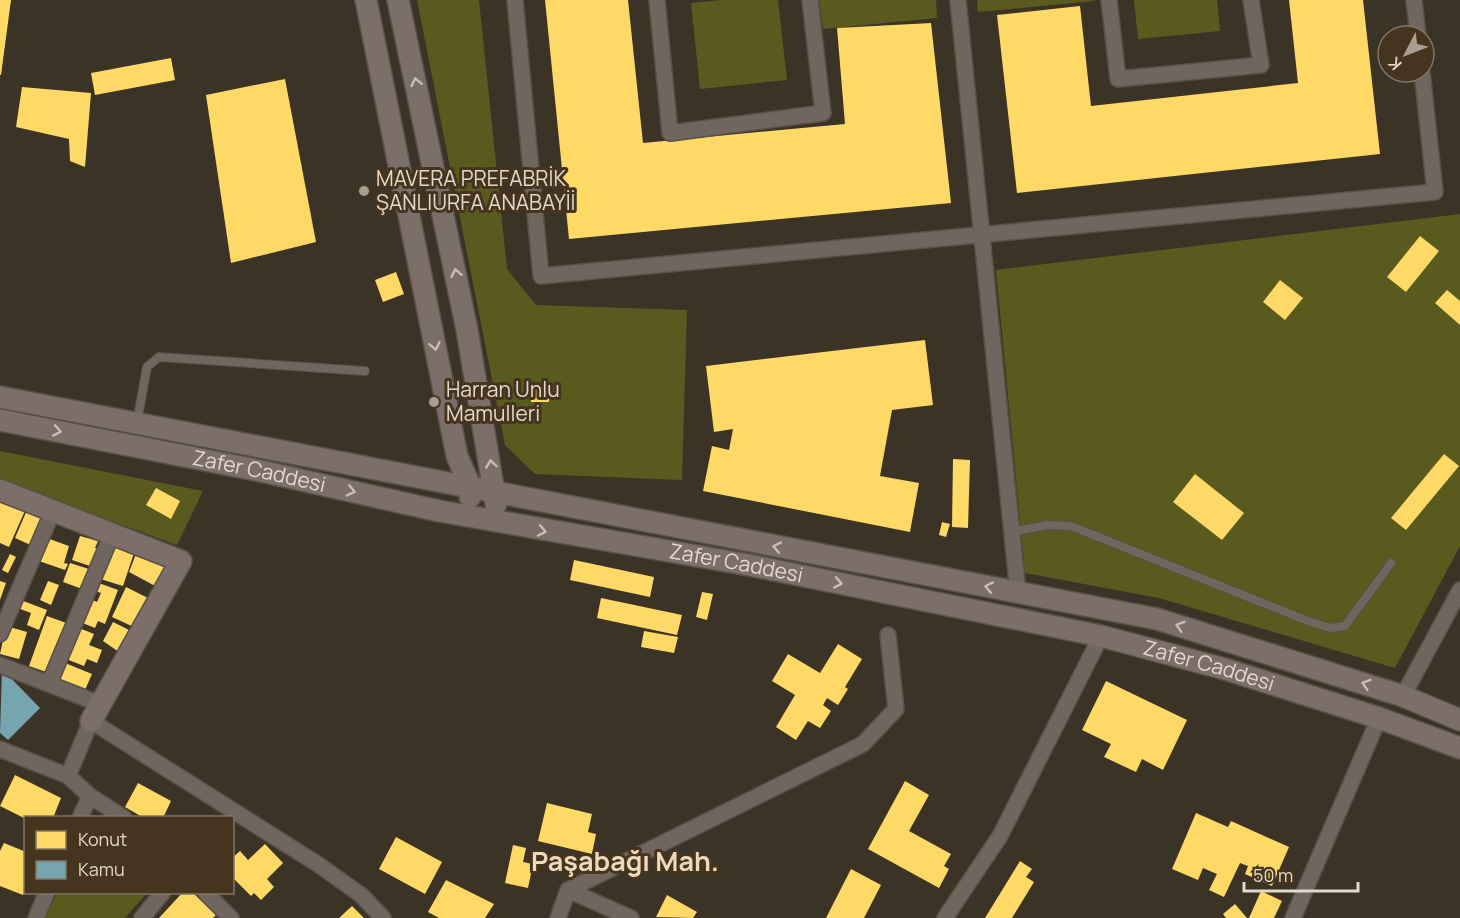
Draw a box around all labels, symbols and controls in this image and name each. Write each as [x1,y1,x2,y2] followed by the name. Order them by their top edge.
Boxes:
[1376,24,1436,84] north arrow
[1383,52,1406,75] text: K
[410,77,423,87] one-way arrow
[376,164,575,216] place label: MAVERA PREFABRİK ŞANLIURFA ANABAYİİ
[357,184,371,198] marker: MAVERA PREFABRİK ŞANLIURFA ANABAYİİ
[450,268,463,278] one-way arrow
[428,340,441,350] one-way arrow
[446,375,560,427] place label: Harran Unlu Mamulleri
[427,395,441,409] marker: Harran Unlu Mamulleri
[52,424,62,437] one-way arrow
[190,443,329,498] street label: Zafer Caddesi
[485,460,497,469] one-way arrow
[346,484,356,497] one-way arrow
[537,524,547,537] one-way arrow
[667,536,806,589] street label: Zafer Caddesi
[772,541,782,554] one-way arrow
[832,576,842,589] one-way arrow
[984,581,994,594] one-way arrow
[1175,621,1186,633] one-way arrow
[1140,633,1278,697] street label: Zafer Caddesi
[1361,679,1372,691] one-way arrow
[24,816,234,894] legend
[78,827,127,851] text: Konut
[531,842,719,879] district label: Paşabağı Mah.
[1244,855,1358,893] scale bar
[78,857,125,881] text: Kamu
[1253,863,1293,887] text: 50 m

